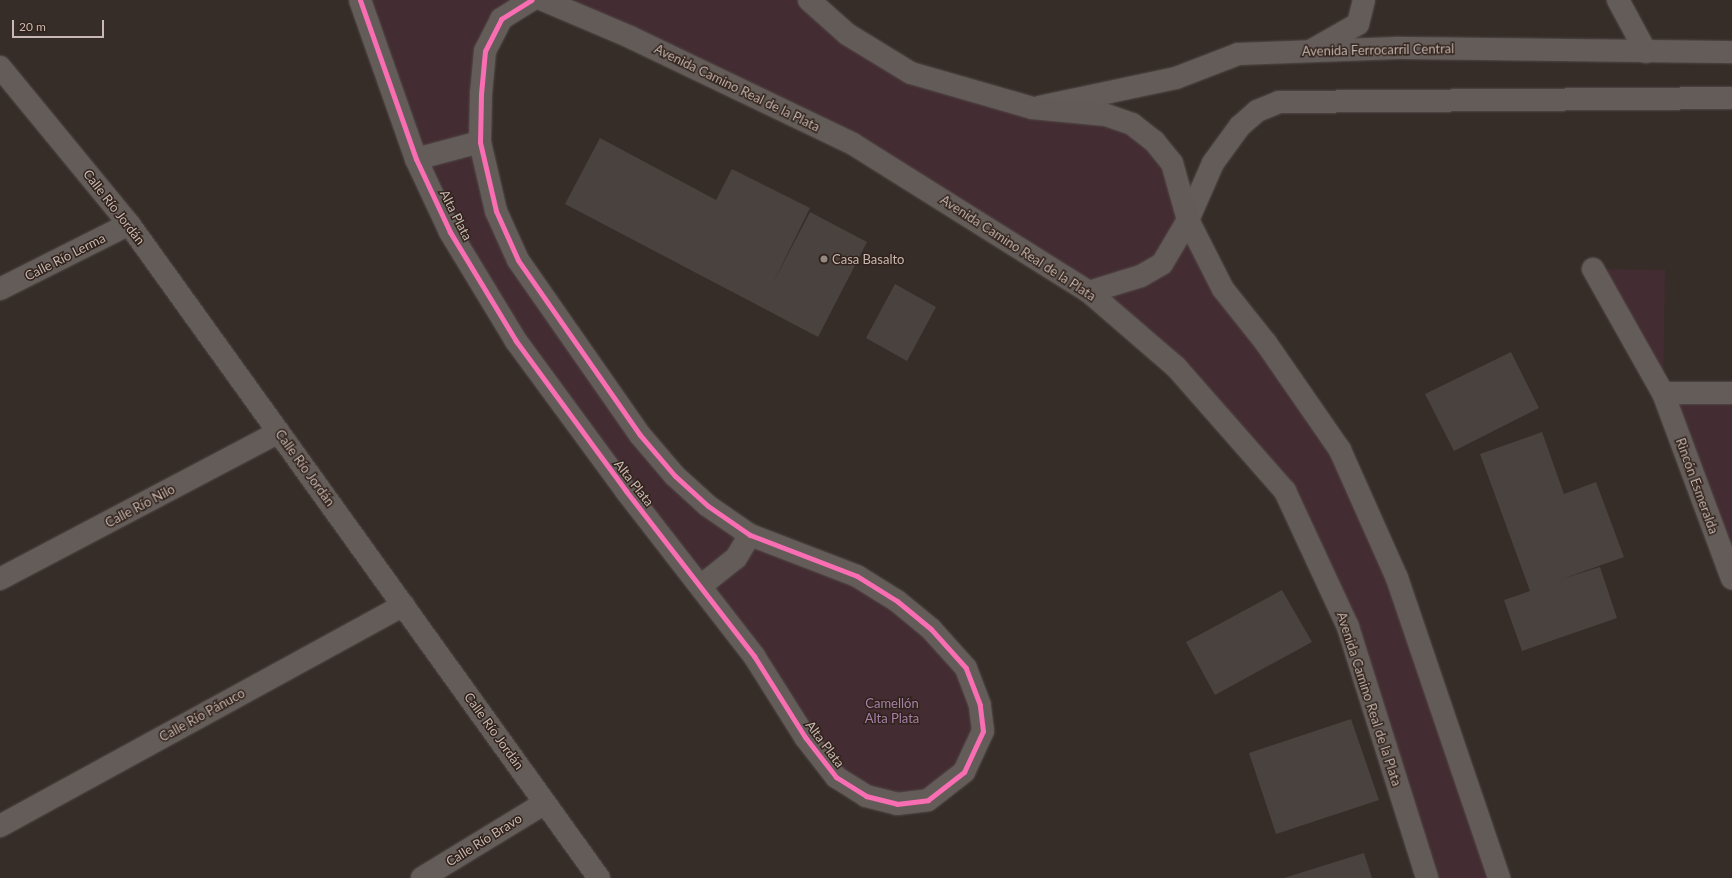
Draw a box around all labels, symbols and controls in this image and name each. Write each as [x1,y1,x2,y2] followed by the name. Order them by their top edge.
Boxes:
[14,12,106,38] scale bar
[19,19,46,34] text: 20 m
[652,41,822,135] street label: Avenida Camino Real de la Plata
[1302,41,1454,59] street label: Avenida Ferrocarril Central
[80,166,148,248] street label: Calle Río Jordán
[437,187,475,243] street label: Alta Plata
[937,192,1099,304] street label: Avenida Camino Real de la Plata
[22,230,108,284] street label: Calle Río Lerma
[832,251,904,267] place label: Casa Basalto
[819,254,829,264] marker: Casa Basalto
[272,426,338,510] street label: Calle Río Jordán
[1672,436,1722,536] street label: Rincón Esmeralda
[611,457,657,509] street label: Alta Plata
[102,481,178,531] street label: Calle Río Nilo
[1333,610,1405,788] street label: Avenida Camino Real de la Plata
[157,685,247,745] street label: Calle Río Pánuco
[461,689,527,773] street label: Calle Río Jordán
[865,696,919,727] park label: Camellón Alta Plata
[802,717,848,771] street label: Alta Plata
[443,810,525,870] street label: Calle Río Bravo

